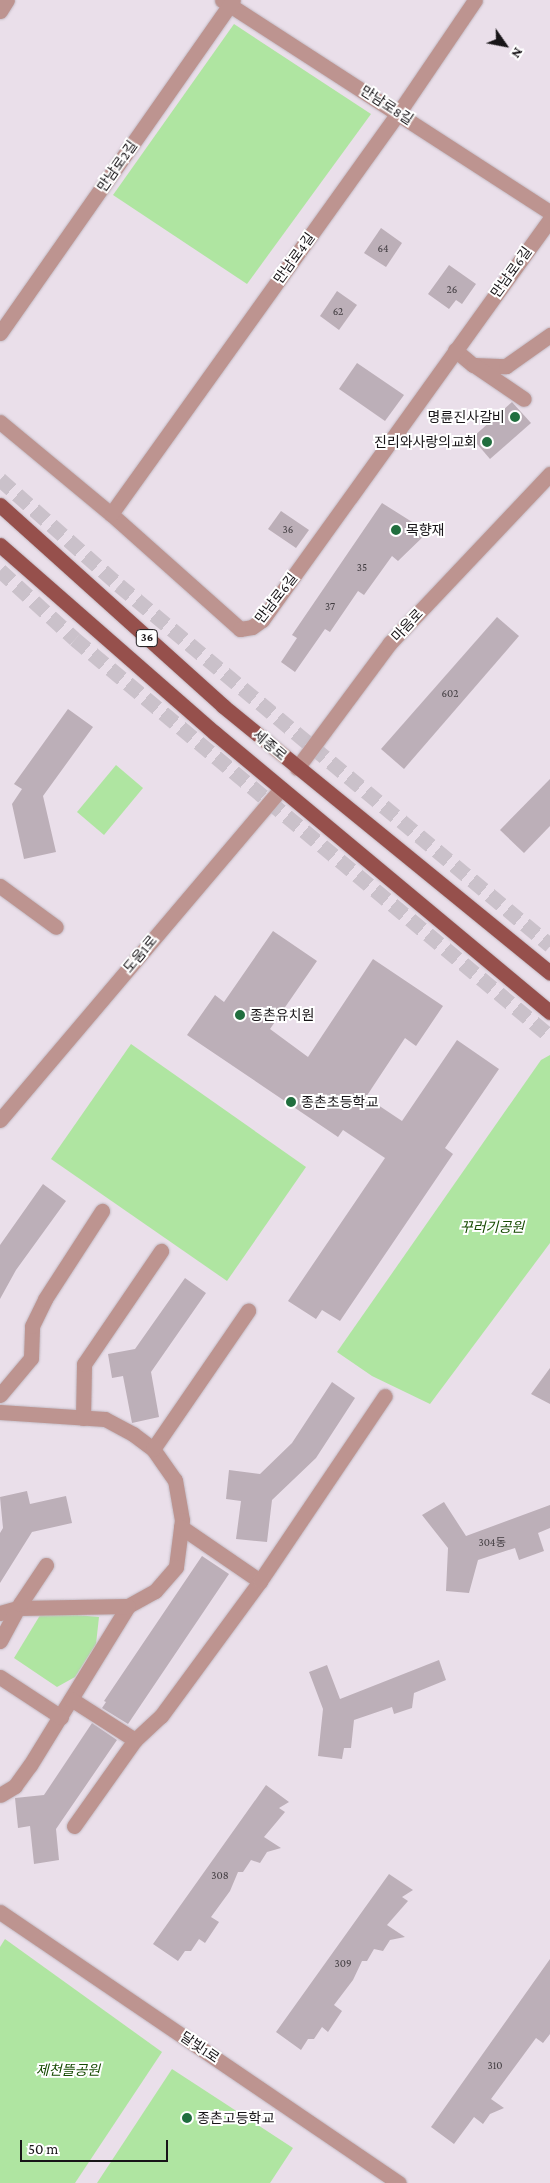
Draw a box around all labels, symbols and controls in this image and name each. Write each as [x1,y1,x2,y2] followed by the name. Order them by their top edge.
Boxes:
[480,20,530,70] north arrow
[508,45,527,62] text: N
[358,82,416,128] street label: 만남로8길
[93,137,141,195] street label: 만남로2길
[270,229,318,287] street label: 만남로4길
[377,241,389,255] house number: 64
[487,243,535,301] street label: 만남로6길
[447,282,457,296] house number: 26
[333,304,343,318] house number: 62
[428,409,505,425] place label: 명륜진사갈비
[509,411,521,423] marker: 명륜진사갈비
[374,434,477,450] place label: 진리와사랑의교회
[481,436,493,448] marker: 진리와사랑의교회
[283,522,293,536] house number: 36
[406,522,445,538] place label: 목향재
[390,524,402,536] marker: 목향재
[357,560,367,574] house number: 35
[251,570,301,626] street label: 만남로6길
[325,599,335,613] house number: 37
[388,605,426,645] street label: 마음로
[136,628,158,648] road number: 36
[442,686,458,700] house number: 602
[250,726,290,764] street label: 세종로
[120,932,160,976] street label: 도움1로
[250,1007,314,1023] place label: 종촌유치원
[234,1009,246,1021] marker: 종촌유치원
[301,1094,378,1110] place label: 종촌초등학교
[285,1096,297,1108] marker: 종촌초등학교
[460,1219,524,1235] park label: 꾸러기공원
[478,1535,506,1549] house number: 304동
[211,1868,229,1882] house number: 308
[334,1956,352,1970] house number: 309
[177,2028,223,2066] street label: 달빛1로
[487,2058,503,2072] house number: 310
[36,2062,100,2078] park label: 제천뜰공원
[197,2110,274,2126] place label: 종촌고등학교
[181,2112,193,2124] marker: 종촌고등학교
[22,2130,170,2162] scale bar
[28,2141,58,2157] text: 50 m

